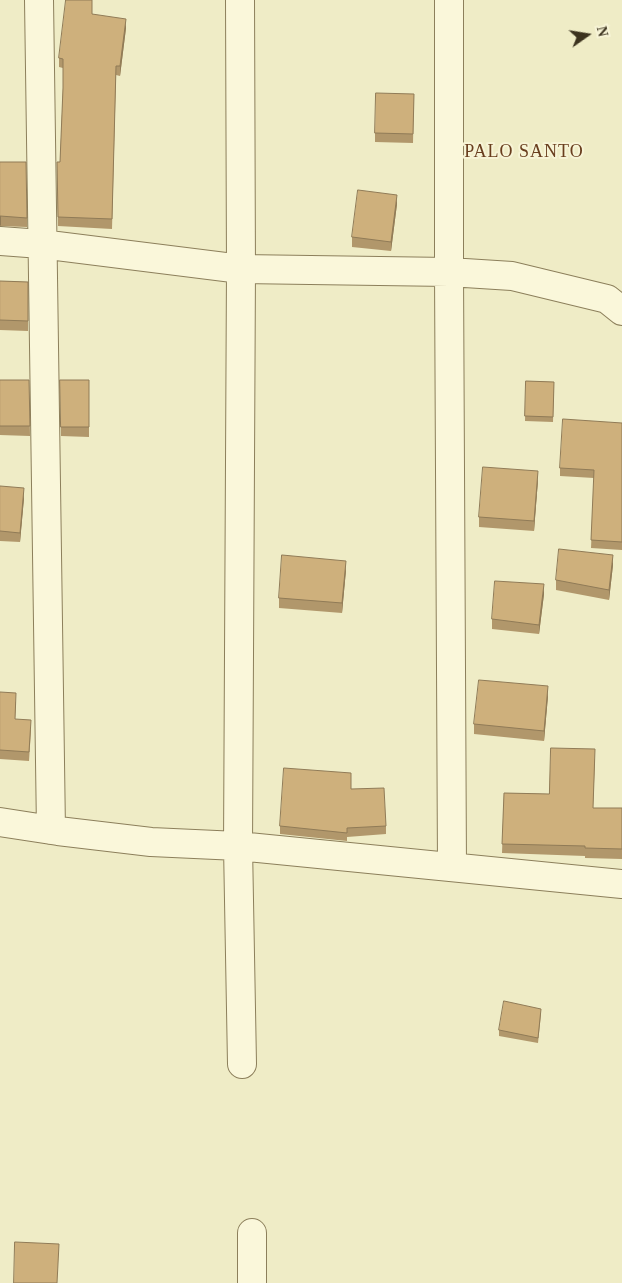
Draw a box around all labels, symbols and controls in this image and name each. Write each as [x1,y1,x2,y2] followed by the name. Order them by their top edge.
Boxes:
[562,10,612,60] north arrow
[594,25,611,38] text: N
[463,141,585,163] district label: PALO SANTO

